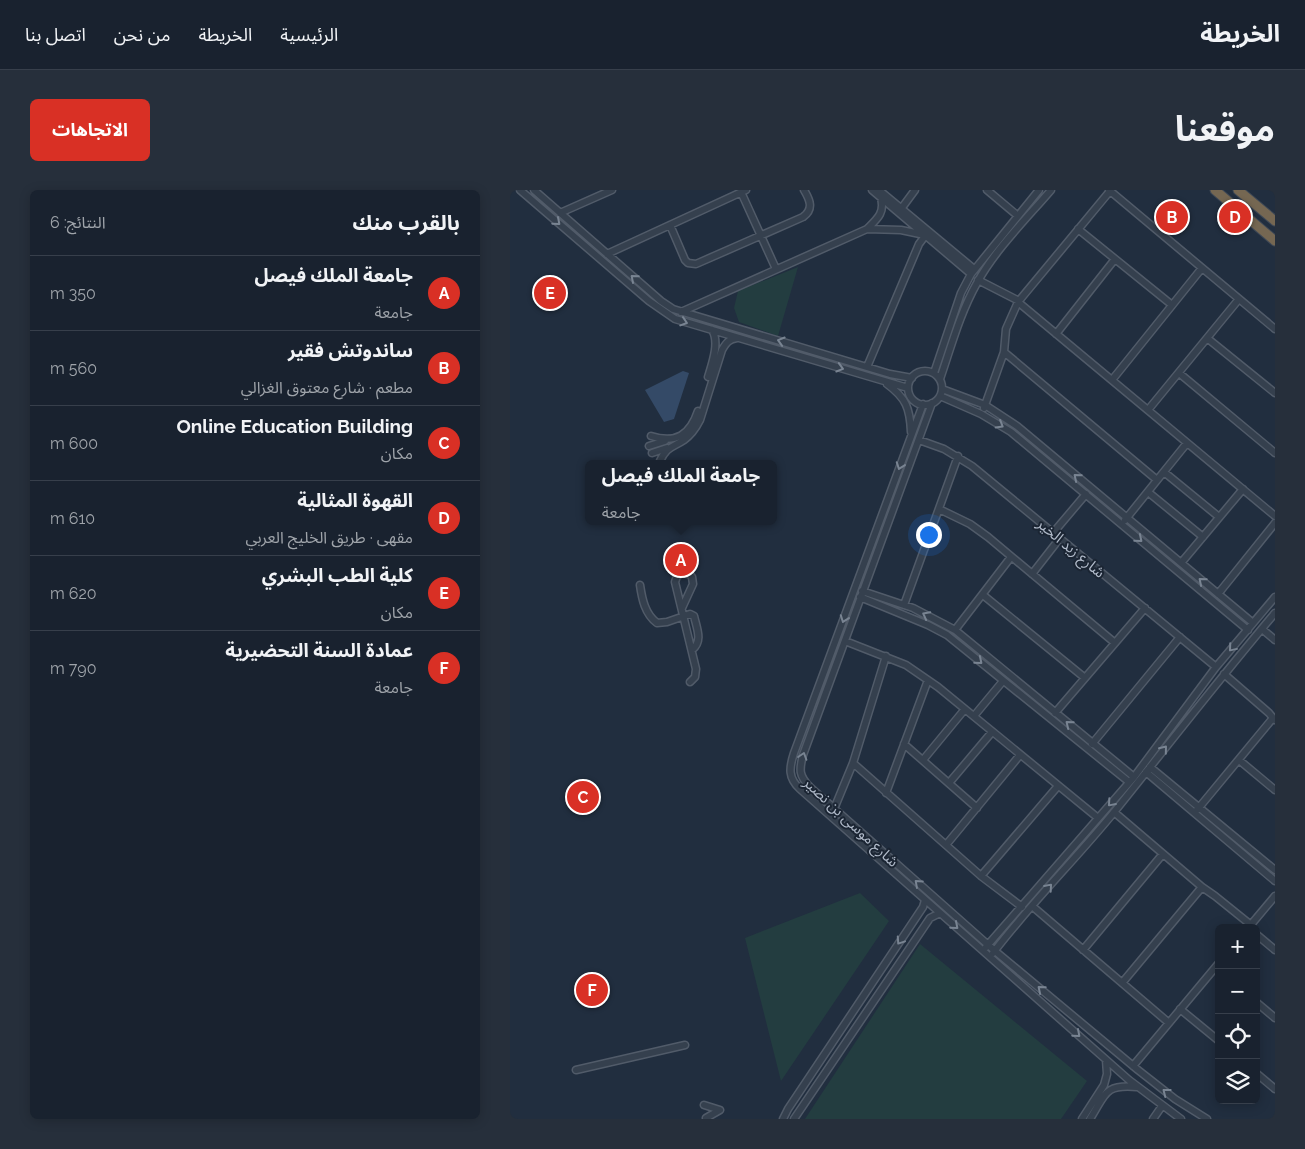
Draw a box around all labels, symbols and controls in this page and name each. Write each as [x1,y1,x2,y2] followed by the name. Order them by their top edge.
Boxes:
[1200,19,1280,48] text: الخريطة
[25,24,86,45] text: اتصل بنا
[114,24,170,45] text: من نحن
[198,24,252,45] text: الخريطة
[280,24,338,45] text: الرئيسية
[30,99,150,161] button: الاتجاهات
[1175,108,1275,149] text: موقعنا
[1156,198,1188,236] pin: B
[1219,198,1251,236] pin: D
[353,210,460,235] text: بالقرب منك
[50,213,106,232] text: النتائج: 6
[552,216,561,225] one-way arrow
[255,264,413,286] text: جامعة الملك فيصل
[534,274,566,312] pin: E
[631,274,640,283] one-way arrow
[50,284,96,303] text: 350 m
[439,284,449,303] text: A
[374,303,413,322] text: جامعة
[680,316,688,326] one-way arrow
[777,337,785,347] one-way arrow
[288,339,413,361] text: ساندوتش فقير
[50,359,97,378] text: 560 m
[439,359,449,378] text: B
[835,362,844,372] one-way arrow
[241,378,413,397] text: مطعم · شارع معتوق الغزالي
[176,415,413,437] text: Online Education Building
[994,418,1003,428] one-way arrow
[50,434,98,453] text: 600 m
[439,434,450,453] text: C
[381,444,413,463] text: مكان
[585,460,777,525] popup
[896,462,906,470] one-way arrow
[602,464,760,486] text: جامعة الملك فيصل
[1074,474,1083,483] one-way arrow
[297,489,413,511] text: القهوة المثالية
[602,503,640,522] text: جامعة
[50,509,95,528] text: 610 m
[438,509,450,528] text: D
[1031,514,1109,584] street label: شارع زيد الخير
[916,522,942,548] your location
[245,528,413,547] text: مقهى · طريق الخليج العربي
[1133,533,1142,541] one-way arrow
[665,541,697,579] pin: A
[262,564,413,586] text: كلية الطب البشري
[1199,577,1208,586] one-way arrow
[50,584,97,603] text: 620 m
[439,584,449,603] text: E
[381,603,413,622] text: مكان
[923,611,932,621] one-way arrow
[840,614,850,623] one-way arrow
[225,639,413,661] text: عمادة السنة التحضيرية
[1230,642,1238,651] one-way arrow
[974,655,983,664] one-way arrow
[50,659,97,678] text: 790 m
[439,659,449,678] text: F
[374,678,413,697] text: جامعة
[1065,721,1074,730] one-way arrow
[1159,745,1168,754] one-way arrow
[798,752,808,760] one-way arrow
[797,773,902,873] street label: شارع موسى بن نصير
[567,778,599,816] pin: C
[1107,798,1116,807] one-way arrow
[915,880,924,889] one-way arrow
[1043,883,1052,892] one-way arrow
[949,920,958,929] one-way arrow
[1215,924,1260,1104] map controls
[1215,924,1260,969] button: +
[897,936,906,945] one-way arrow
[1215,969,1260,1014] button: −
[576,971,608,1009] pin: F
[1038,986,1047,995] one-way arrow
[1215,1014,1260,1059] button: locate
[1071,1028,1080,1037] one-way arrow
[1215,1059,1260,1104] button: layers
[1163,1090,1172,1098] one-way arrow

